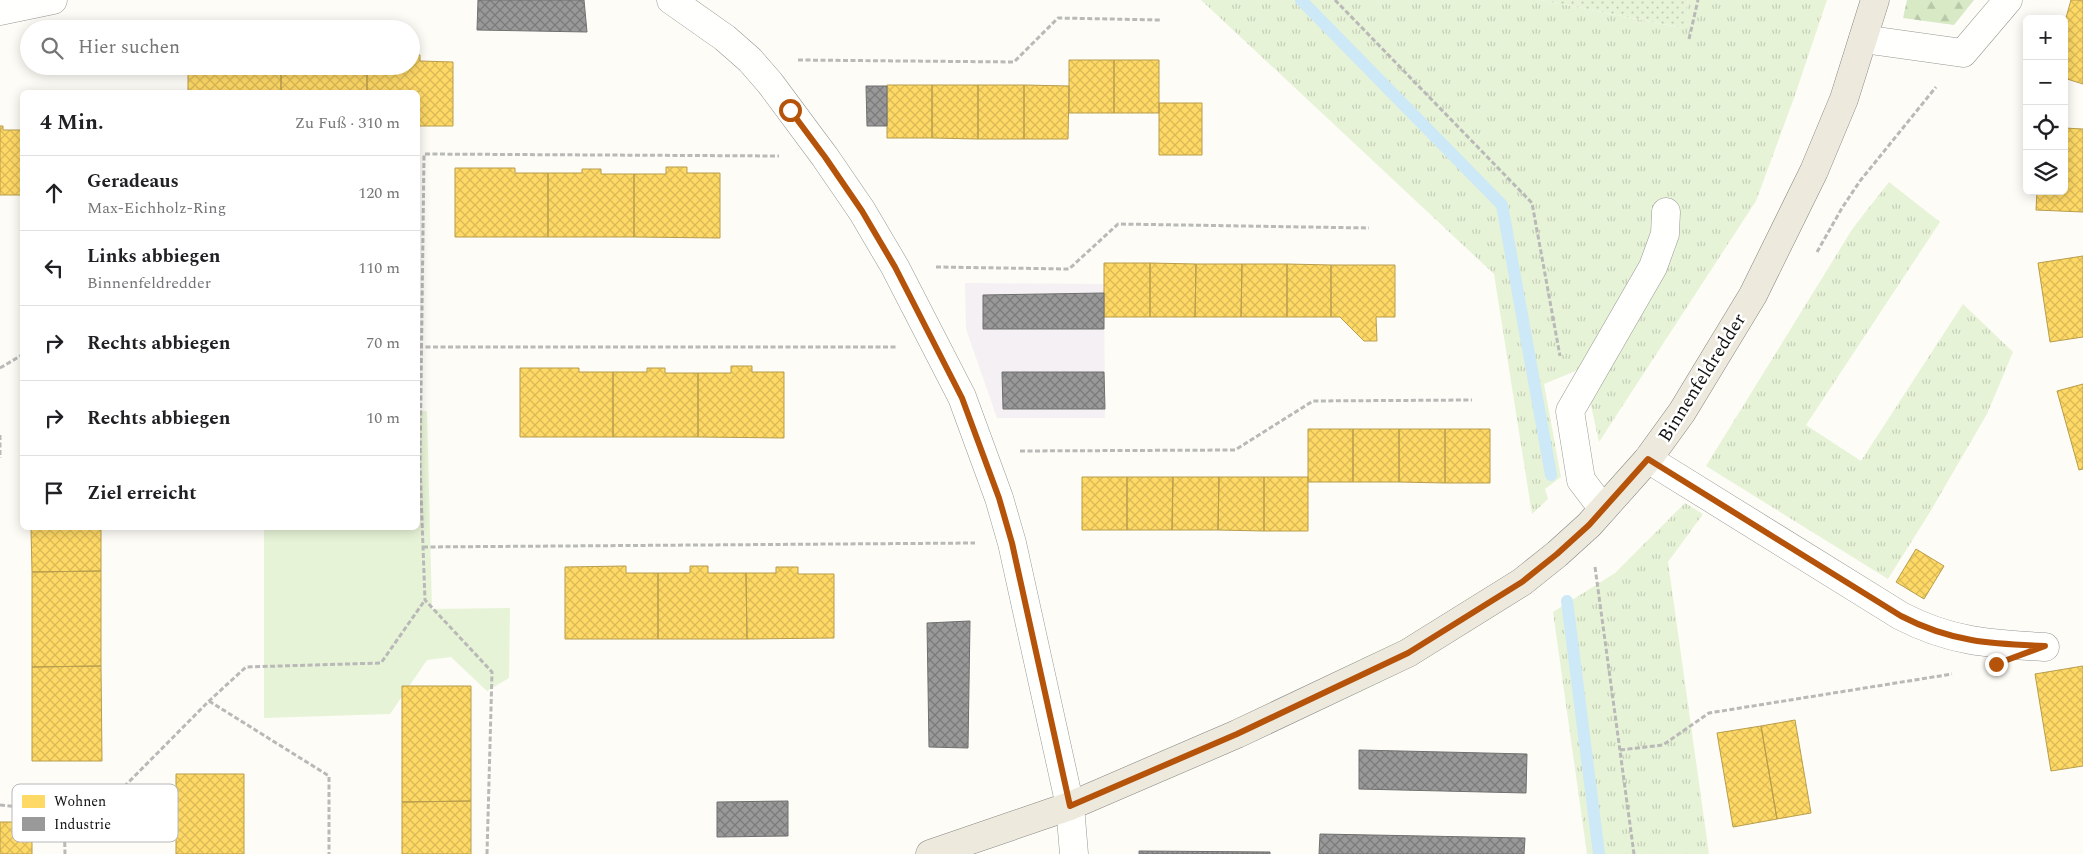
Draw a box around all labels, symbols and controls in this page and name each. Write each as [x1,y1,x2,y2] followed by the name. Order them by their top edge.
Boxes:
[2023,15,2068,195] map controls
[2023,15,2068,60] button: +
[20,20,420,75] search box
[78,33,180,62] text: Hier suchen
[38,34,66,62] icon: search
[2023,60,2068,105] button: −
[779,99,802,122] route start
[2023,105,2068,150] button: locate
[40,107,104,139] text: 4 Min.
[295,111,400,135] text: Zu Fuß · 310 m
[2023,150,2068,195] button: layers
[87,167,179,196] text: Geradeaus
[40,179,68,207] icon: ahead
[358,181,400,205] text: 120 m
[87,196,226,220] text: Max-Eichholz-Ring
[87,242,221,271] text: Links abbiegen
[40,254,68,282] icon: left
[358,256,400,280] text: 110 m
[87,271,211,295] text: Binnenfeldredder
[1651,307,1754,448] street label: Binnenfeldredder
[40,329,68,357] icon: right
[87,329,231,358] text: Rechts abbiegen
[366,331,400,355] text: 70 m
[40,404,68,432] icon: right
[87,404,231,433] text: Rechts abbiegen
[366,406,400,430] text: 10 m
[40,479,68,507] icon: arrive
[87,479,197,508] text: Ziel erreicht
[1985,653,2008,676] route end
[12,784,178,842] legend
[54,791,106,812] text: Wohnen
[54,814,111,835] text: Industrie

